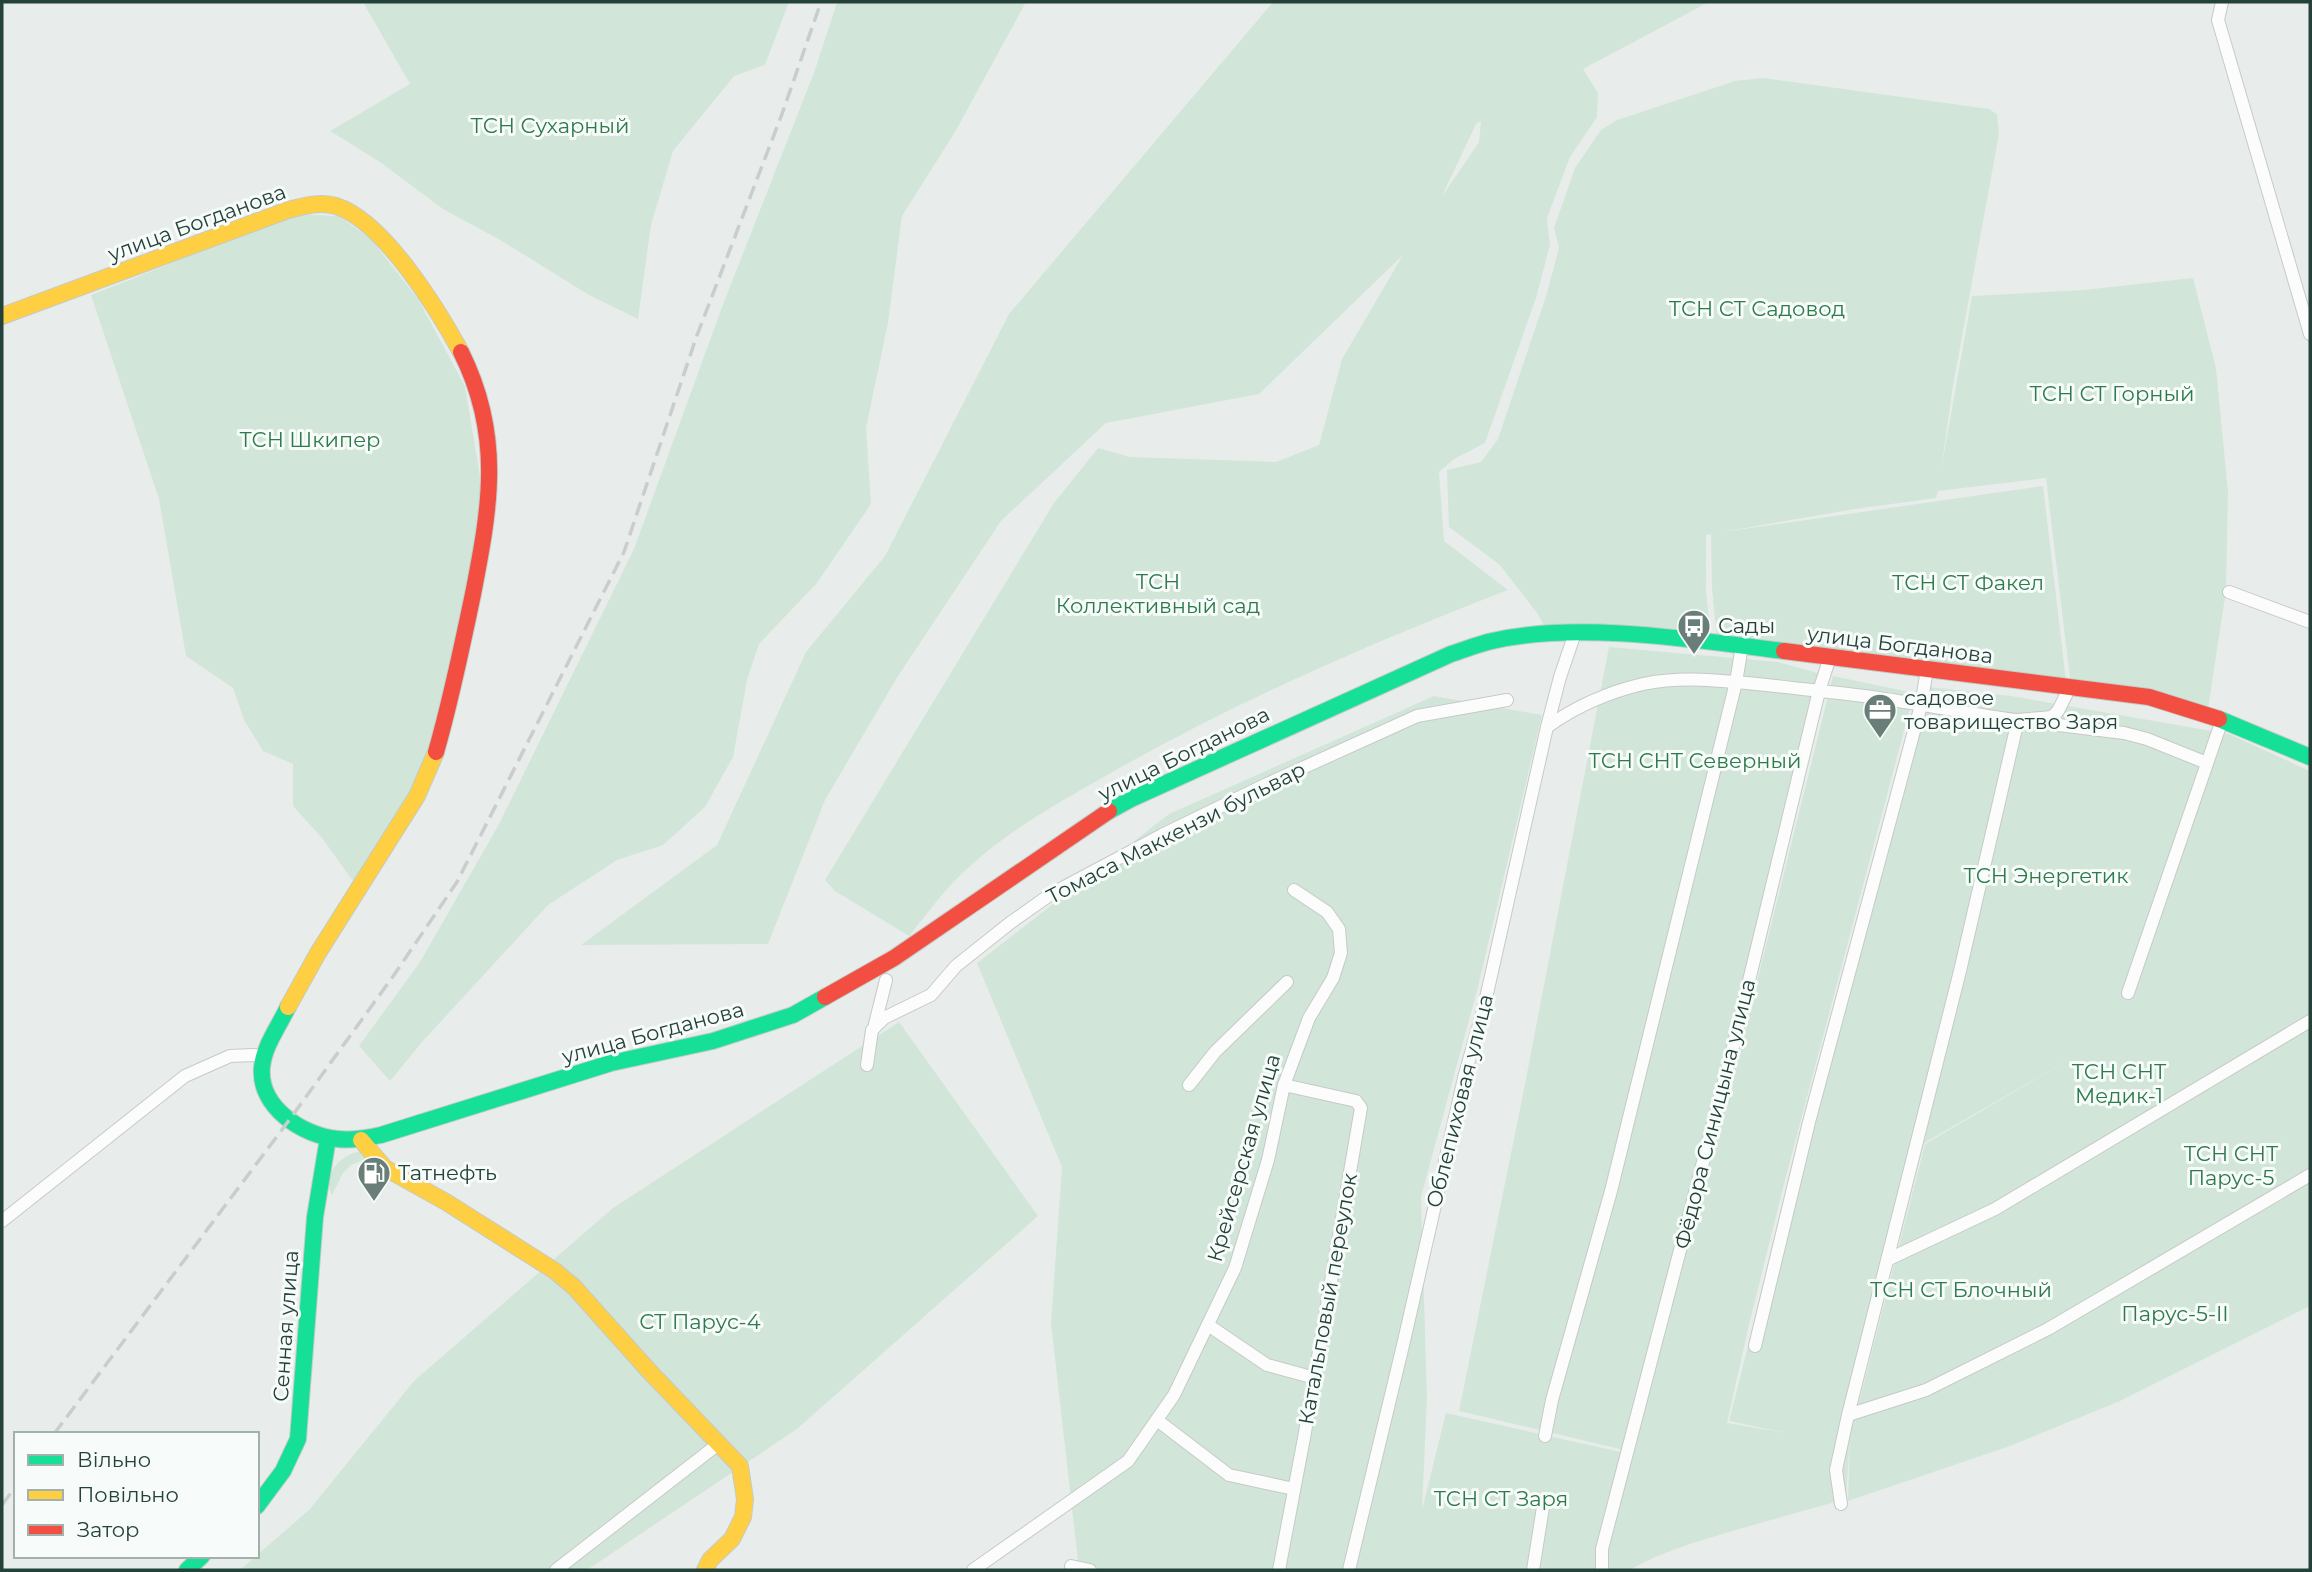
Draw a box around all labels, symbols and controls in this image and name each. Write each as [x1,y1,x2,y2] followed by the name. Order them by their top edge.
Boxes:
[471,113,629,138] park label: ТСН Сухарный
[104,179,289,267] street label: улица Богданова
[1669,296,1845,321] park label: ТСН СТ Садовод
[2030,381,2194,406] park label: ТСН СТ Горный
[239,427,381,452] park label: ТСН Шкипер
[1056,569,1260,618] park label: ТСН Коллективный сад
[1892,570,2044,595] park label: ТСН СТ Факел
[1675,607,1713,656] bus stop icon: Сады
[1718,613,1775,638] place label: Сады
[1805,621,1995,668] street label: улица Богданова
[1904,685,2118,734] place label: садовое товарищество Заря
[1861,691,1899,740] office icon: садовое товарищество Заря
[1093,701,1273,806] street label: улица Богданова
[1589,748,1801,773] park label: ТСН СНТ Северный
[1042,756,1309,909] street label: Томаса Маккензи бульвар
[1964,863,2128,888] park label: ТСН Энергетик
[1669,976,1760,1252] street label: Фёдора Синицына улица
[1421,991,1498,1210] street label: Облепиховая улица
[558,996,747,1069] street label: улица Богданова
[1202,1051,1285,1265] street label: Крейсерская улица
[2072,1059,2167,1108] park label: ТСН СНТ Медик-1
[2184,1141,2279,1190] park label: ТСН СНТ Парус-5
[355,1154,393,1203] fuel station icon: Татнефть
[398,1160,497,1185] place label: Татнефть
[1293,1171,1362,1427] street label: Катальповый переулок
[268,1249,303,1403] street label: Сенная улица
[1870,1277,2052,1302] park label: ТСН СТ Блочный
[2121,1301,2229,1326] park label: Парус-5-II
[639,1309,761,1334] park label: СТ Парус-4
[14,1432,259,1558] legend
[77,1447,151,1472] text: Вільно
[77,1482,179,1507] text: Повільно
[1434,1486,1568,1511] park label: ТСН СТ Заря
[77,1517,139,1542] text: Затор

